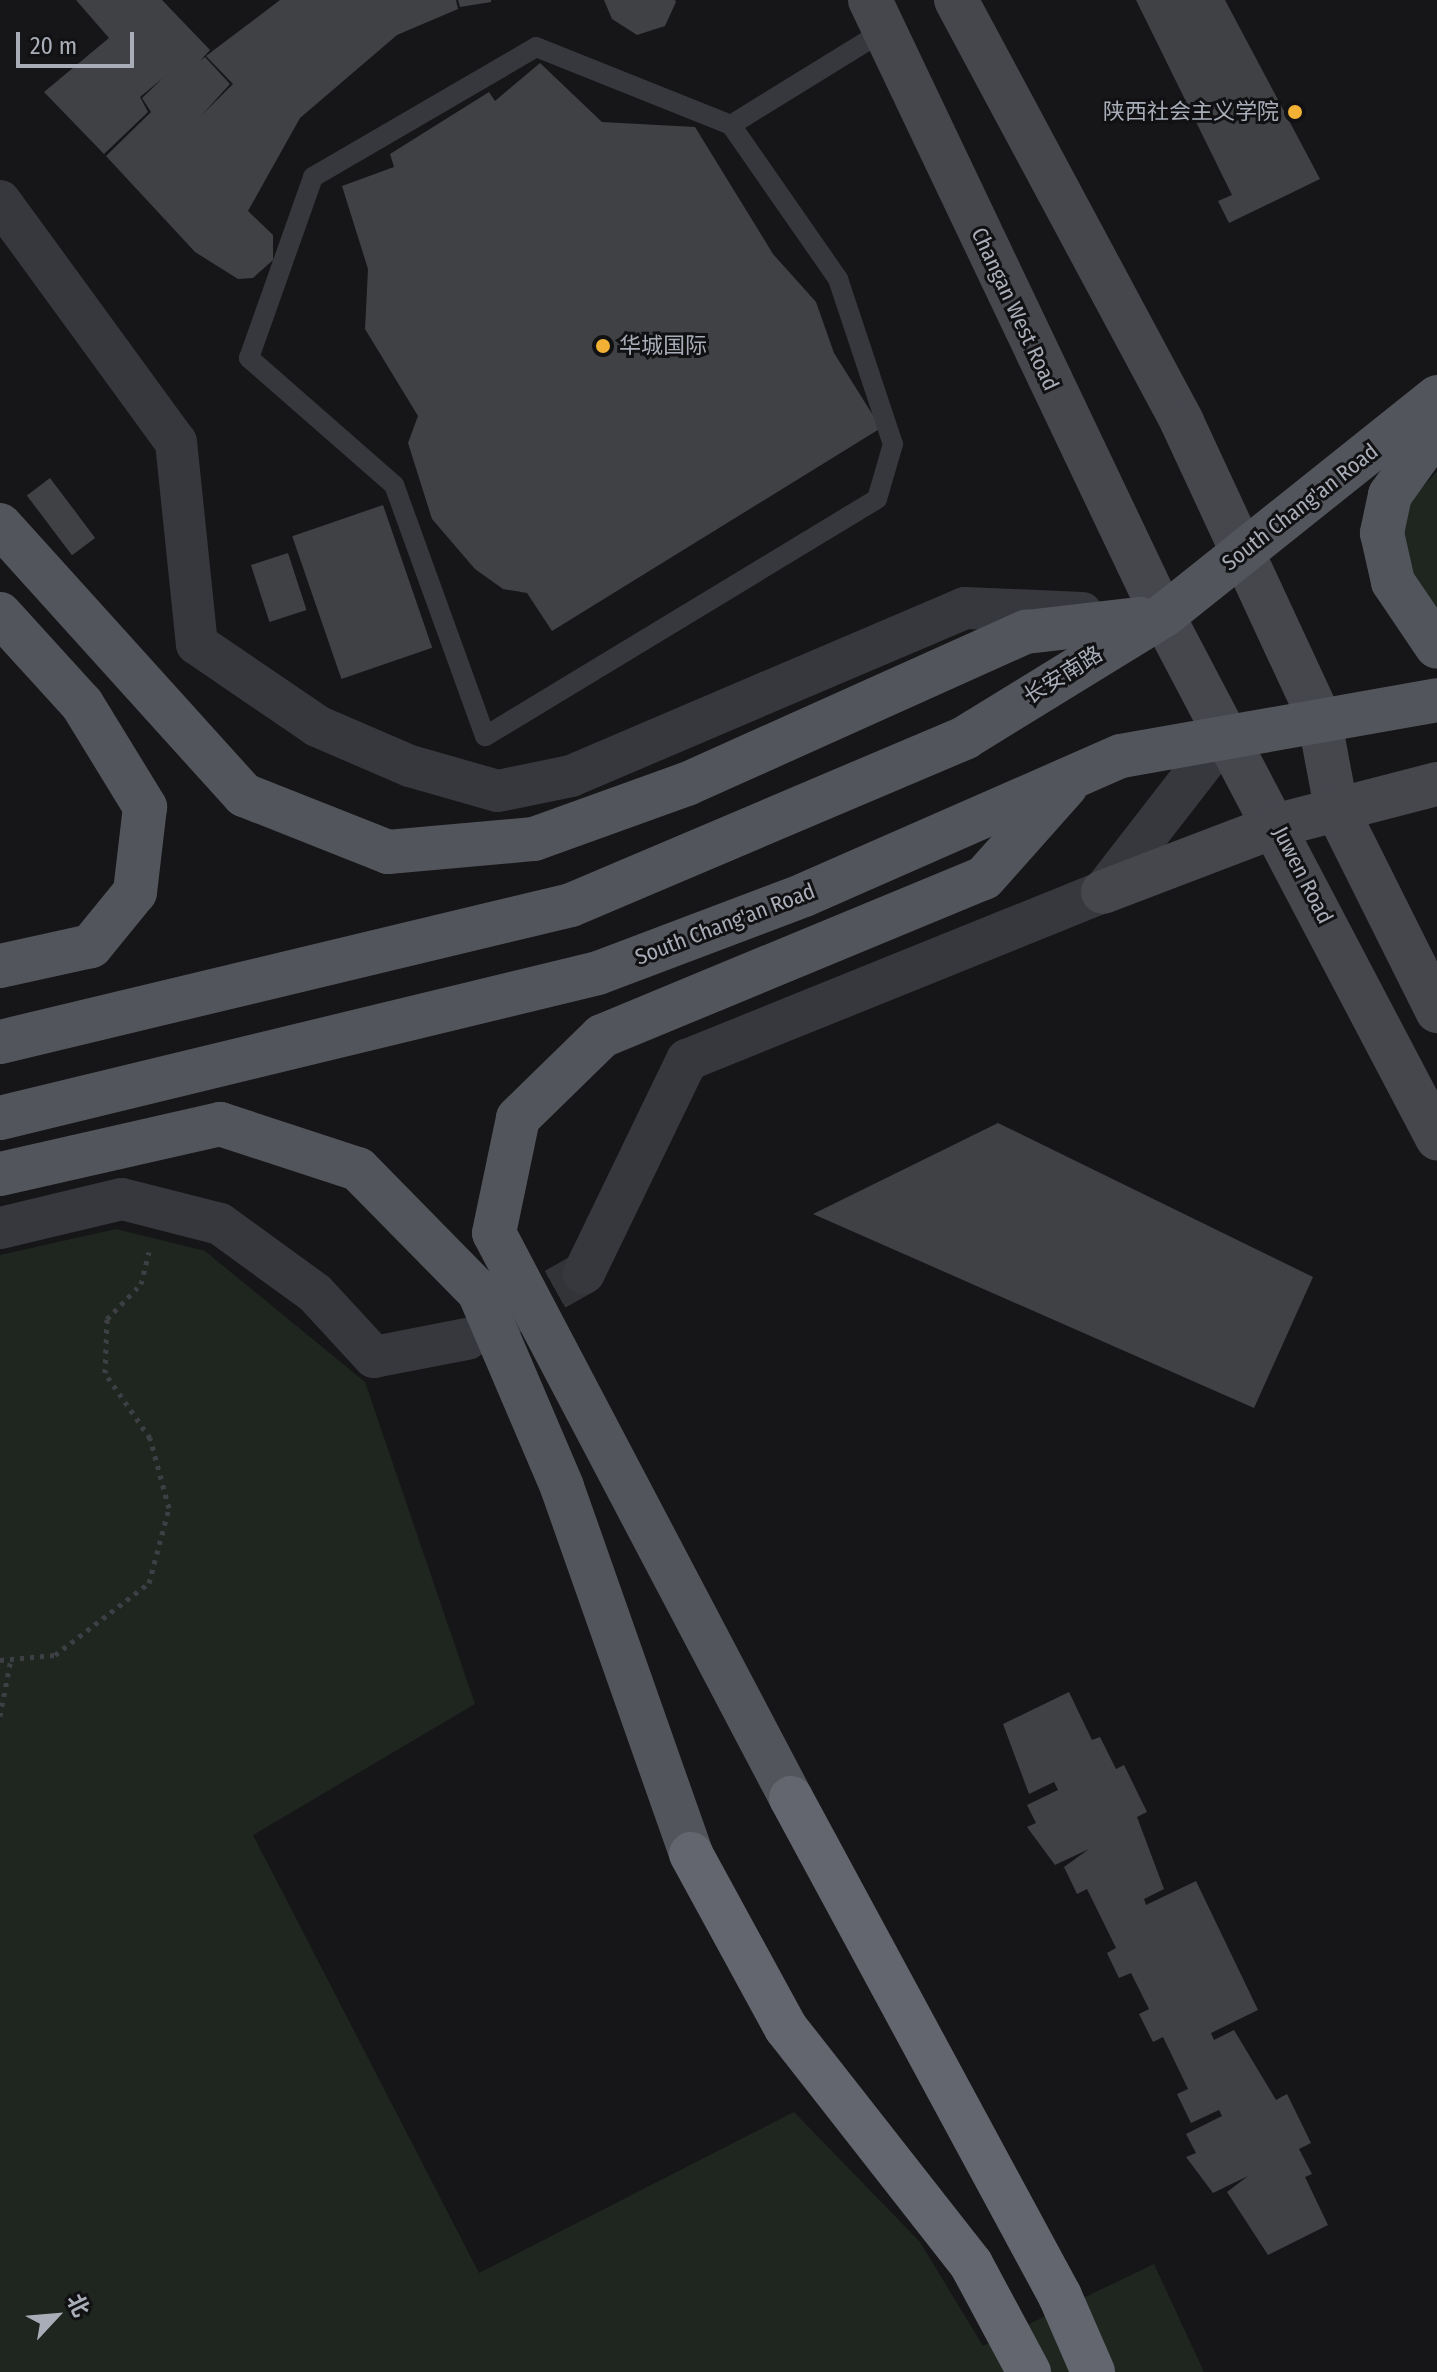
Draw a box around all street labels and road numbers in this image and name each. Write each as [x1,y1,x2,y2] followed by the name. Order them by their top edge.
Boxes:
[966,223,1064,395] street label: Changan West Road
[1217,438,1383,576] street label: South Chang'an Road
[1019,640,1107,710] street label: 长安南路
[1267,822,1339,928] street label: Juwen Road
[631,878,819,970] street label: South Chang'an Road

